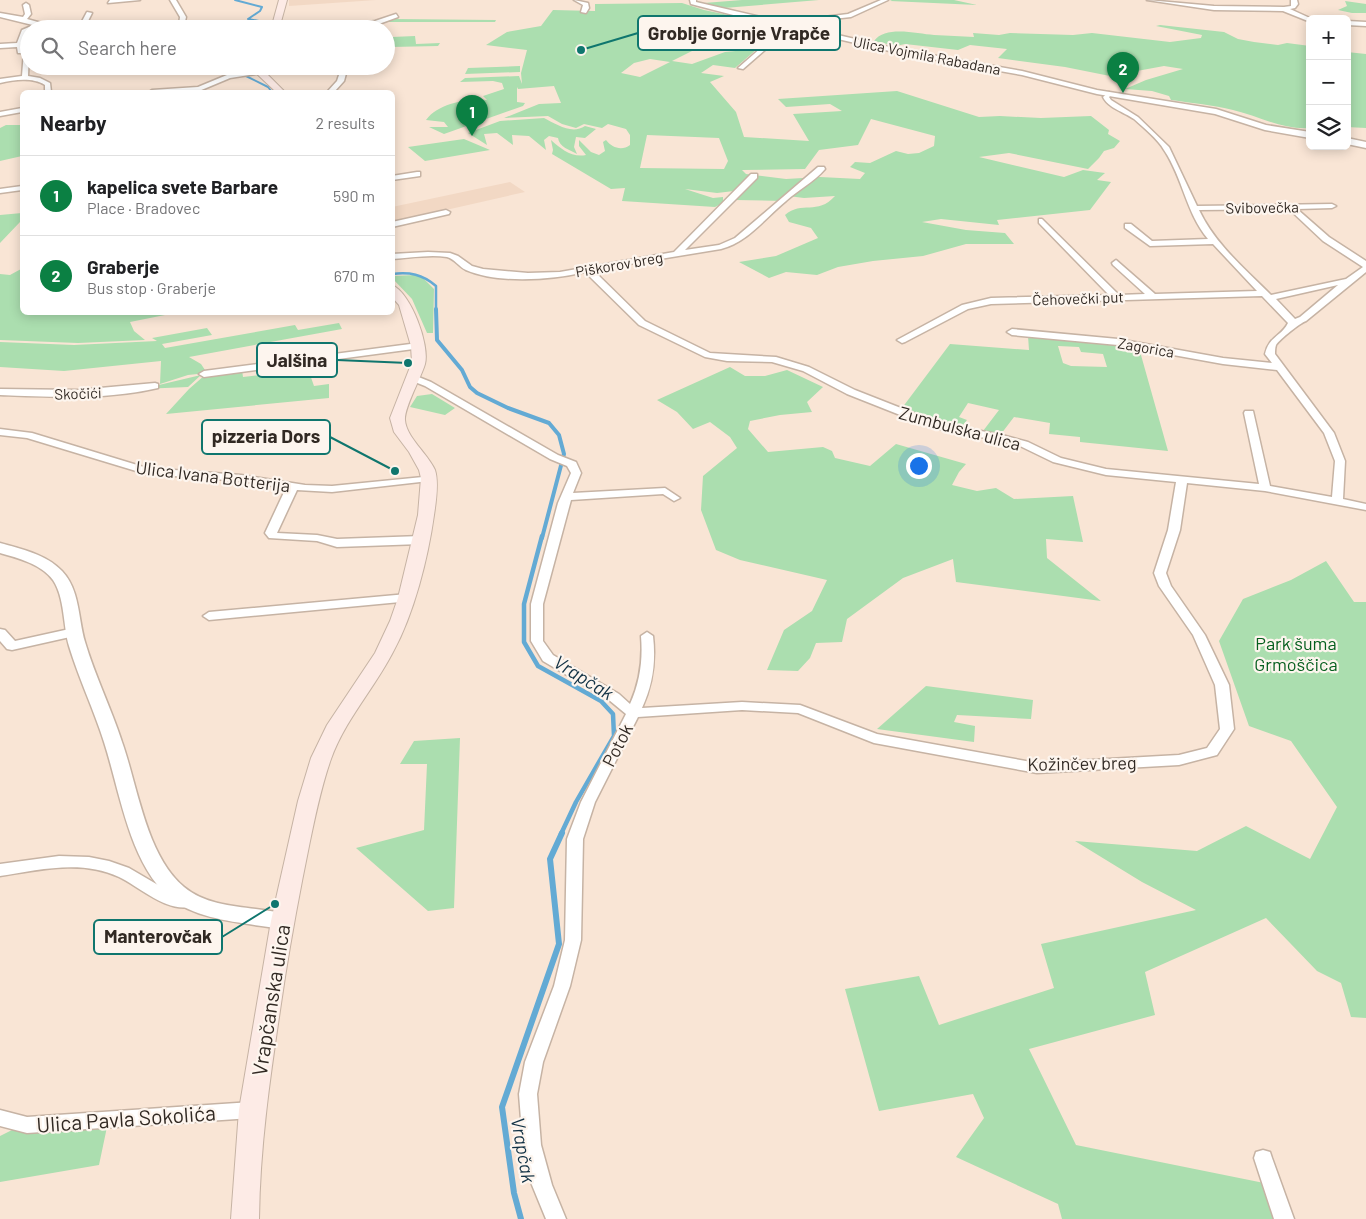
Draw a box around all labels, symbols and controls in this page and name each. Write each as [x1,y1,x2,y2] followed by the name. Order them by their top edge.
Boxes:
[1306,15,1351,150] map controls
[1306,15,1351,60] button: +
[638,16,840,50] callout: Groblje Gornje Vrapče
[20,20,395,75] search box
[648,21,830,44] text: Groblje Gornje Vrapče
[852,32,1002,78] street label: Ulica Vojmila Rabadana
[38,34,66,62] icon: search
[78,36,177,59] text: Search here
[1107,52,1139,93] pin: 2
[1306,60,1351,105] button: −
[456,95,488,136] pin: 1
[1306,105,1351,150] button: layers
[40,110,106,135] text: Nearby
[316,113,375,132] text: 2 results
[87,175,278,198] text: kapelica svete Barbare
[53,186,59,205] text: 1
[333,186,375,205] text: 590 m
[1225,197,1299,217] street label: Svibovečka
[87,198,200,217] text: Place · Bradovec
[574,247,664,281] street label: Piškorov breg
[87,255,159,278] text: Graberje
[52,266,60,285] text: 2
[334,266,375,285] text: 670 m
[87,278,216,297] text: Bus stop · Graberje
[1032,287,1124,309] street label: Čehovečki put
[1116,333,1176,361] street label: Zagorica
[257,343,337,377] callout: Jalšina
[267,348,327,371] text: Jalšina
[54,383,102,403] street label: Skočići
[897,401,1023,455] street label: Zumbulska ulica
[202,420,330,454] callout: pizzeria Dors
[212,424,320,447] text: pizzeria Dors
[906,453,932,479] your location
[135,456,291,496] street label: Ulica Ivana Botterija
[1254,632,1338,675] park label: Park šuma Grmoščica
[550,650,619,705] water label: Vrapčak
[597,720,637,770] street label: Potok
[1027,751,1137,775] street label: Kožinčev breg
[94,920,222,954] callout: Manterovčak
[246,922,294,1078] street label: Vrapčanska ulica
[104,924,212,947] text: Manterovčak
[36,1099,216,1137] street label: Ulica Pavla Sokolića
[507,1115,541,1185] water label: Vrapčak

